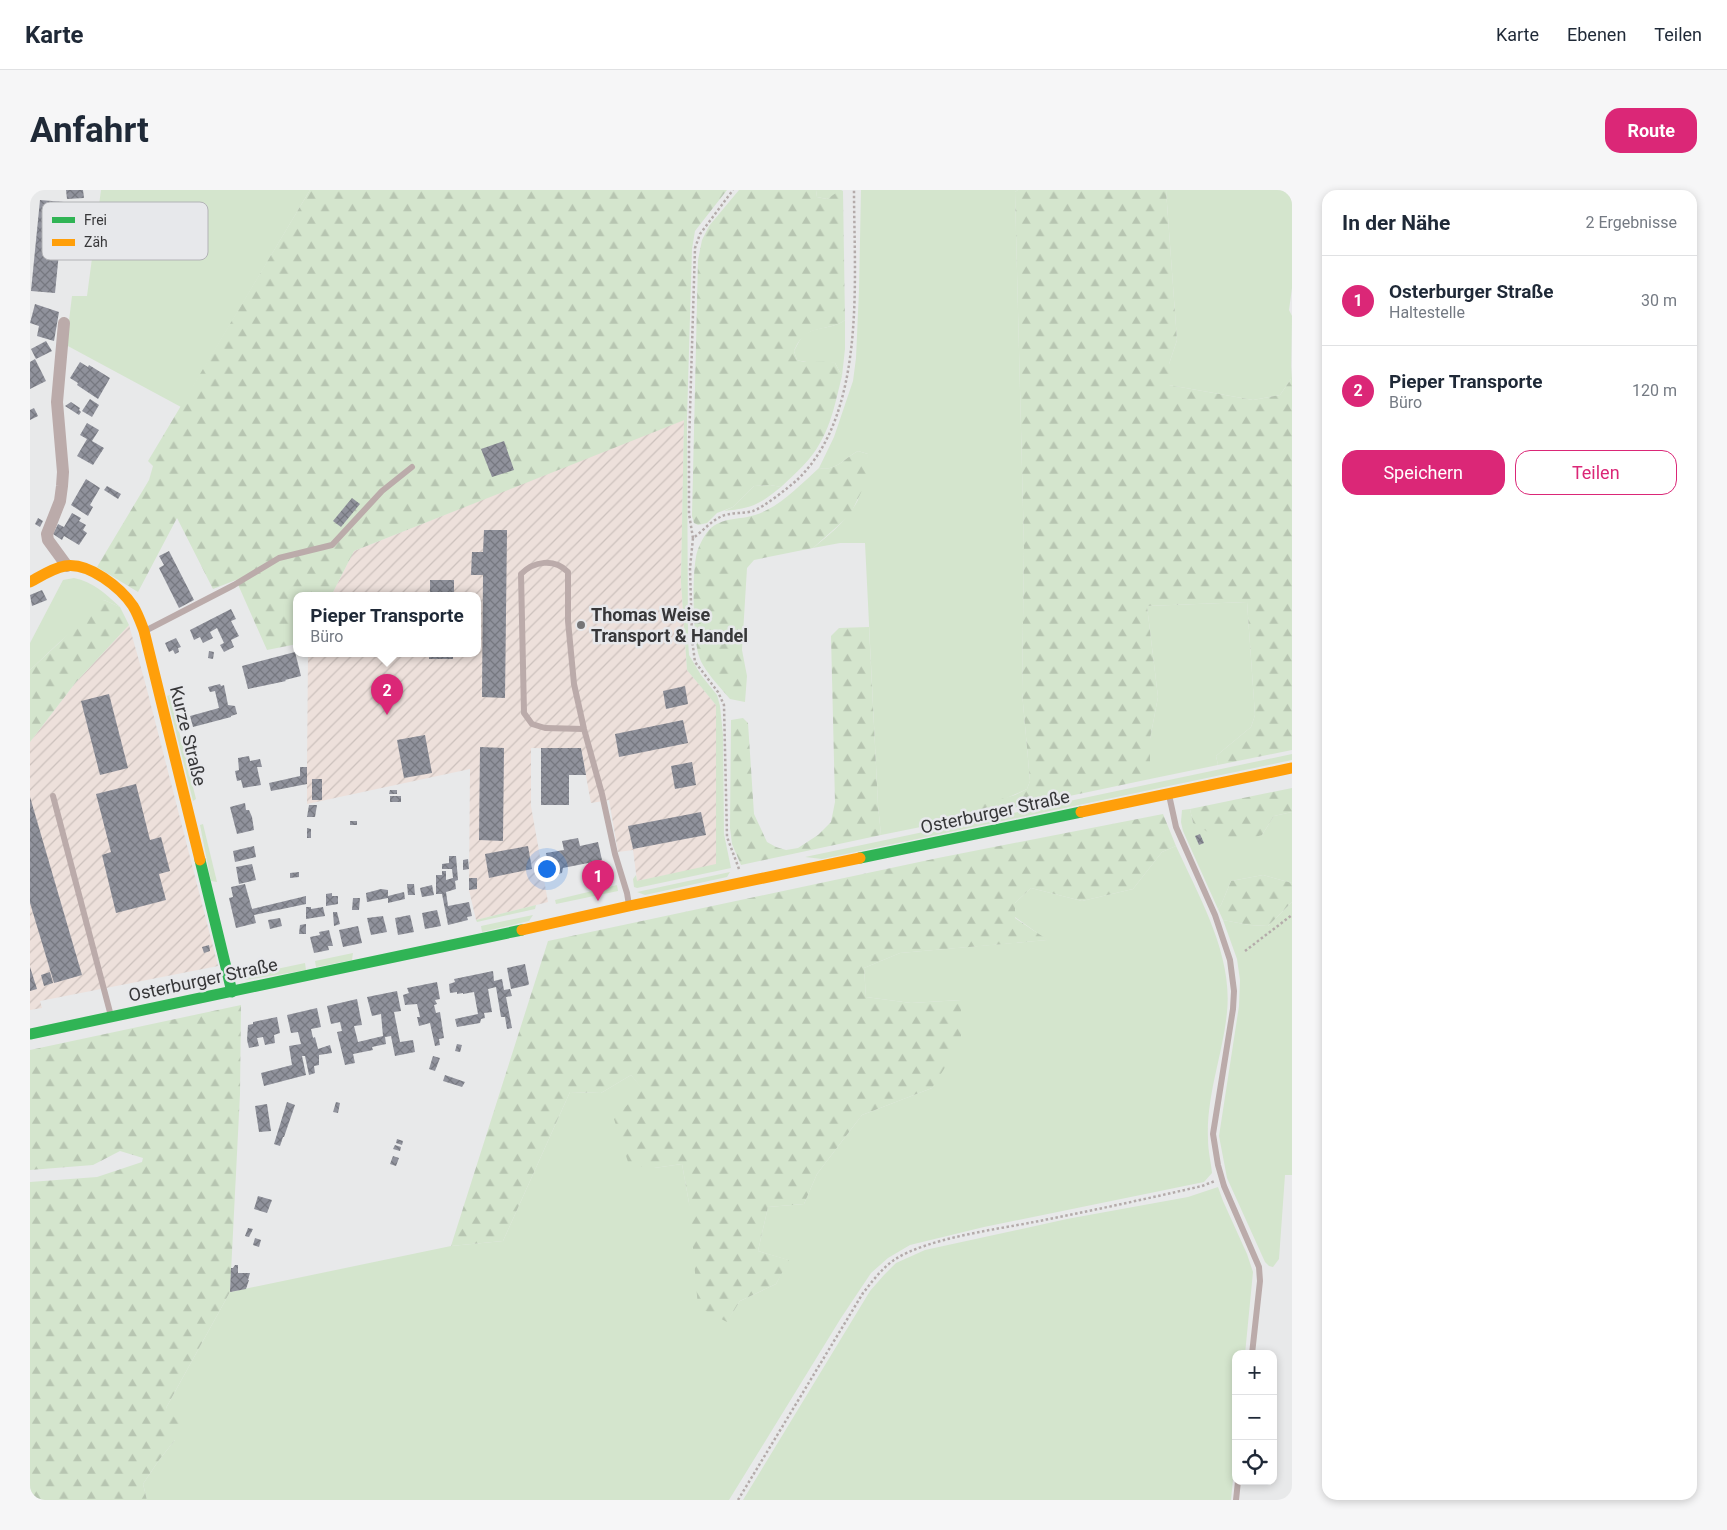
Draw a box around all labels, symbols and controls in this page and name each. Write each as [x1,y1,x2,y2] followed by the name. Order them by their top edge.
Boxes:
[25,21,84,49] text: Karte
[1496,24,1539,45] text: Karte
[1567,24,1626,45] text: Ebenen
[1654,24,1702,45] text: Teilen
[1605,108,1697,153] button: Route
[30,110,149,151] text: Anfahrt
[42,202,208,260] legend
[1342,211,1450,235] text: In der Nähe
[84,212,107,228] text: Frei
[1585,213,1677,232] text: 2 Ergebnisse
[84,234,108,250] text: Zäh
[1389,280,1554,303] text: Osterburger Straße
[1353,291,1363,310] text: 1
[1641,291,1677,310] text: 30 m
[1389,303,1465,322] text: Haltestelle
[1389,370,1543,393] text: Pieper Transporte
[1353,381,1363,400] text: 2
[1632,381,1677,400] text: 120 m
[1389,393,1422,412] text: Büro
[1342,450,1505,495] button: Speichern
[1515,450,1677,495] button: Teilen
[293,592,481,657] popup
[310,604,464,627] text: Pieper Transporte
[591,604,748,646] place label: Thomas Weise Transport & Handel
[575,619,587,631] marker: Thomas Weise Transport & Handel
[310,627,343,646] text: Büro
[371,674,403,715] pin: 2
[166,684,211,788] street label: Kurze Straße
[918,785,1071,838] street label: Osterburger Straße
[534,856,560,882] your location
[582,860,614,901] pin: 1
[126,953,279,1006] street label: Osterburger Straße
[1232,1350,1277,1485] map controls
[1232,1350,1277,1395] button: +
[1232,1395,1277,1440] button: −
[1232,1440,1277,1485] button: locate

